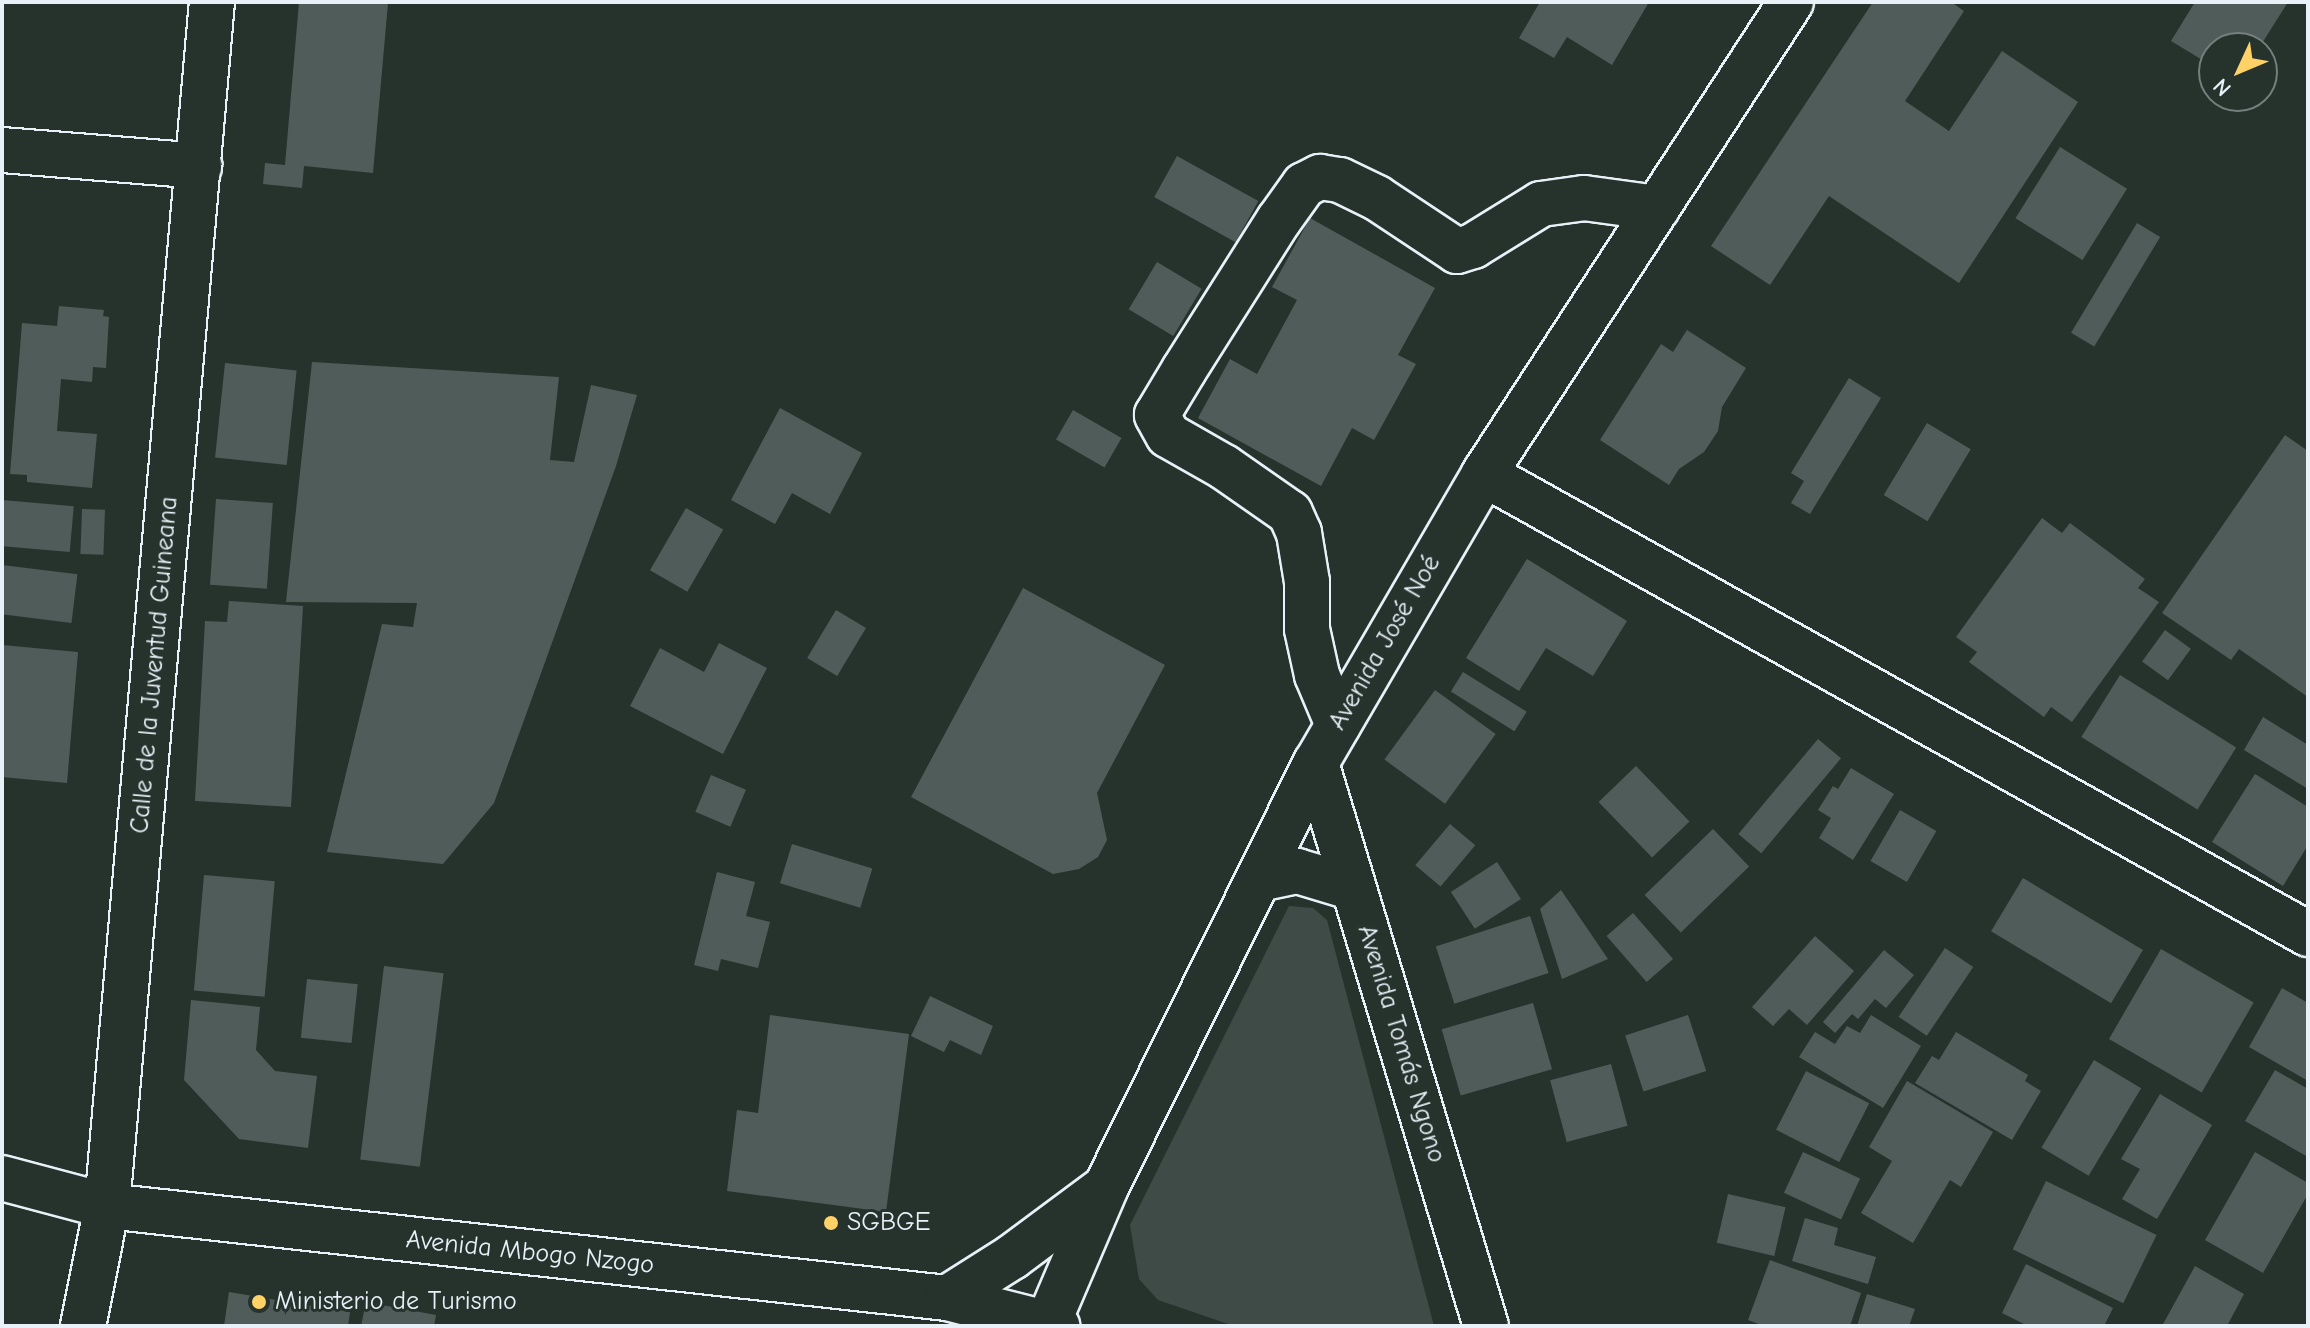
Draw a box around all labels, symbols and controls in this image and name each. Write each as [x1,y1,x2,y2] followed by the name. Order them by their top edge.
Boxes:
[2198,32,2278,112] north arrow
[2208,73,2237,101] text: N
[125,495,185,835] street label: Calle de la Juventud Guineana
[1322,550,1448,736] street label: Avenida José Noé
[1350,921,1452,1167] street label: Avenida Tomás Ngono
[847,1207,930,1239] place label: SGBGE
[822,1214,840,1232] marker: SGBGE
[404,1224,656,1282] street label: Avenida Mbogo Nzogo
[275,1286,517,1318] place label: Ministerio de Turismo
[250,1293,268,1311] marker: Ministerio de Turismo

